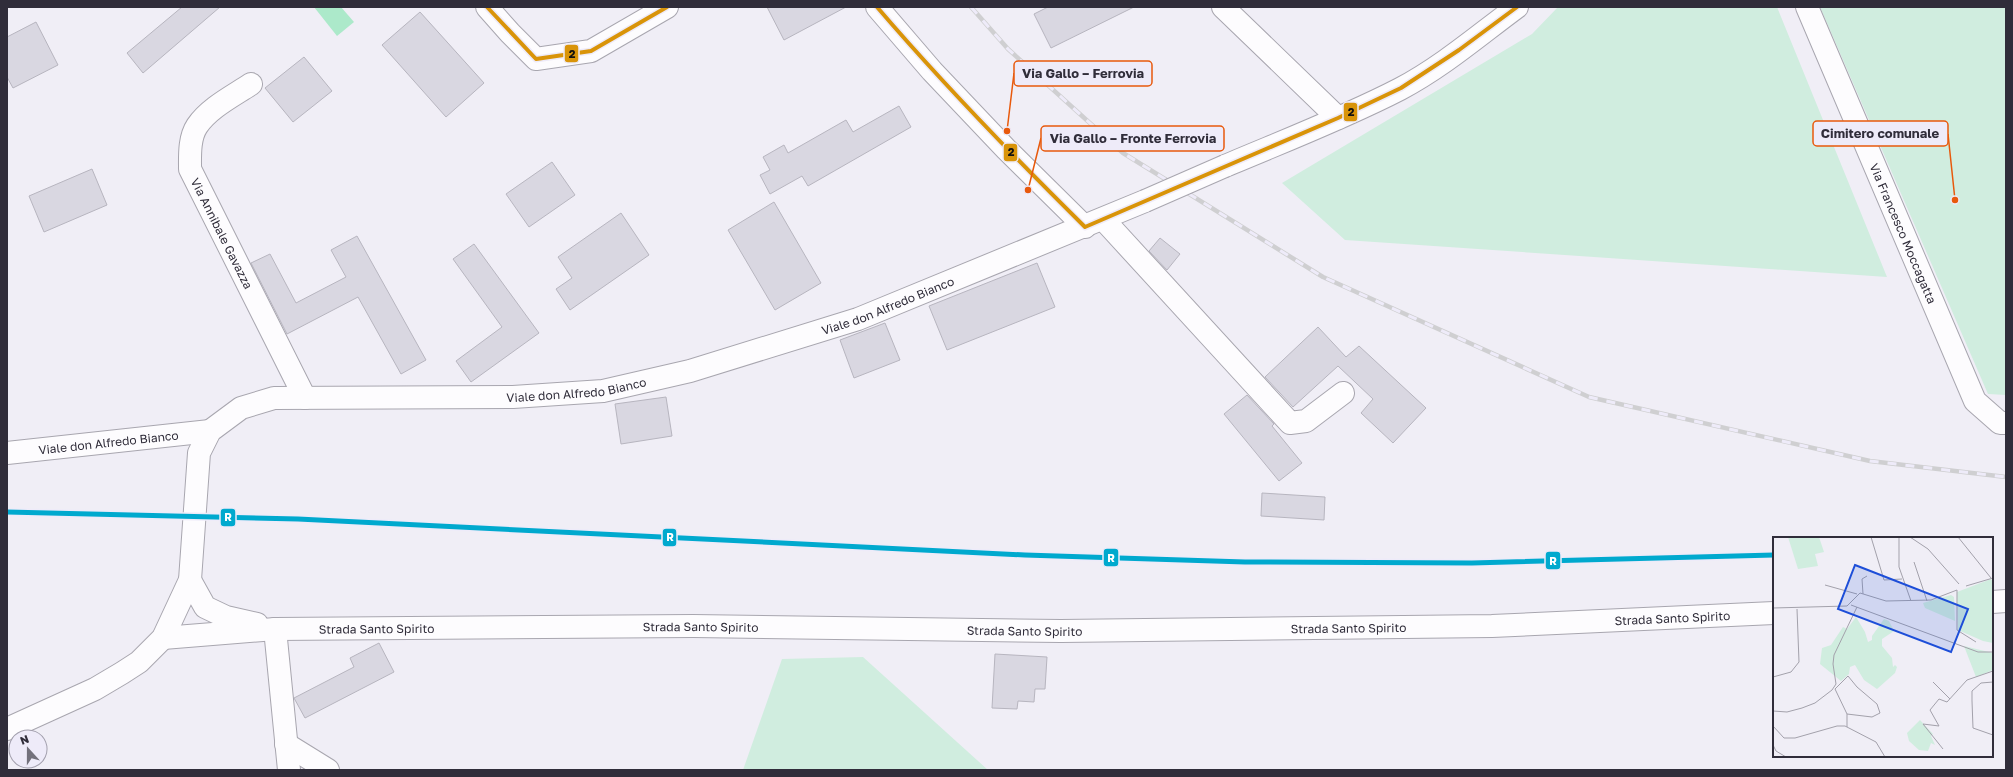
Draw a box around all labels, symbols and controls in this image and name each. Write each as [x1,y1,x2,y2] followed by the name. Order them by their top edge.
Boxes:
[564,44,579,63] line badge: 2
[569,47,576,60] text: 2
[1014,61,1152,86] callout: Via Gallo – Ferrovia
[1022,65,1145,81] text: Via Gallo – Ferrovia
[1343,102,1358,122] line badge: 2
[1348,105,1355,118] text: 2
[1813,121,1948,146] callout: Cimitero comunale
[1821,125,1939,141] text: Cimitero comunale
[1041,126,1224,151] callout: Via Gallo – Fronte Ferrovia
[1050,130,1217,146] text: Via Gallo – Fronte Ferrovia
[1003,143,1018,162] line badge: 2
[1008,145,1015,158] text: 2
[1867,161,1940,306] street label: Via Francesco Moccagatta
[188,175,256,291] street label: Via Annibale Gavazza
[819,273,956,337] street label: Viale don Alfredo Bianco
[506,374,648,405] street label: Viale don Alfredo Bianco
[38,427,179,457] street label: Viale don Alfredo Bianco
[220,508,236,527] line badge: R
[224,510,232,523] text: R
[662,528,677,547] line badge: R
[666,530,674,543] text: R
[1773,537,1993,757] inset map
[1103,548,1119,567] line badge: R
[1107,551,1115,564] text: R
[1545,551,1561,570] line badge: R
[1549,554,1557,567] text: R
[1614,608,1731,628] street label: Strada Santo Spirito
[643,618,759,634] street label: Strada Santo Spirito
[1291,619,1407,636] street label: Strada Santo Spirito
[319,620,435,636] street label: Strada Santo Spirito
[967,622,1083,639] street label: Strada Santo Spirito
[8,729,48,769] north arrow
[18,732,30,747] text: N

